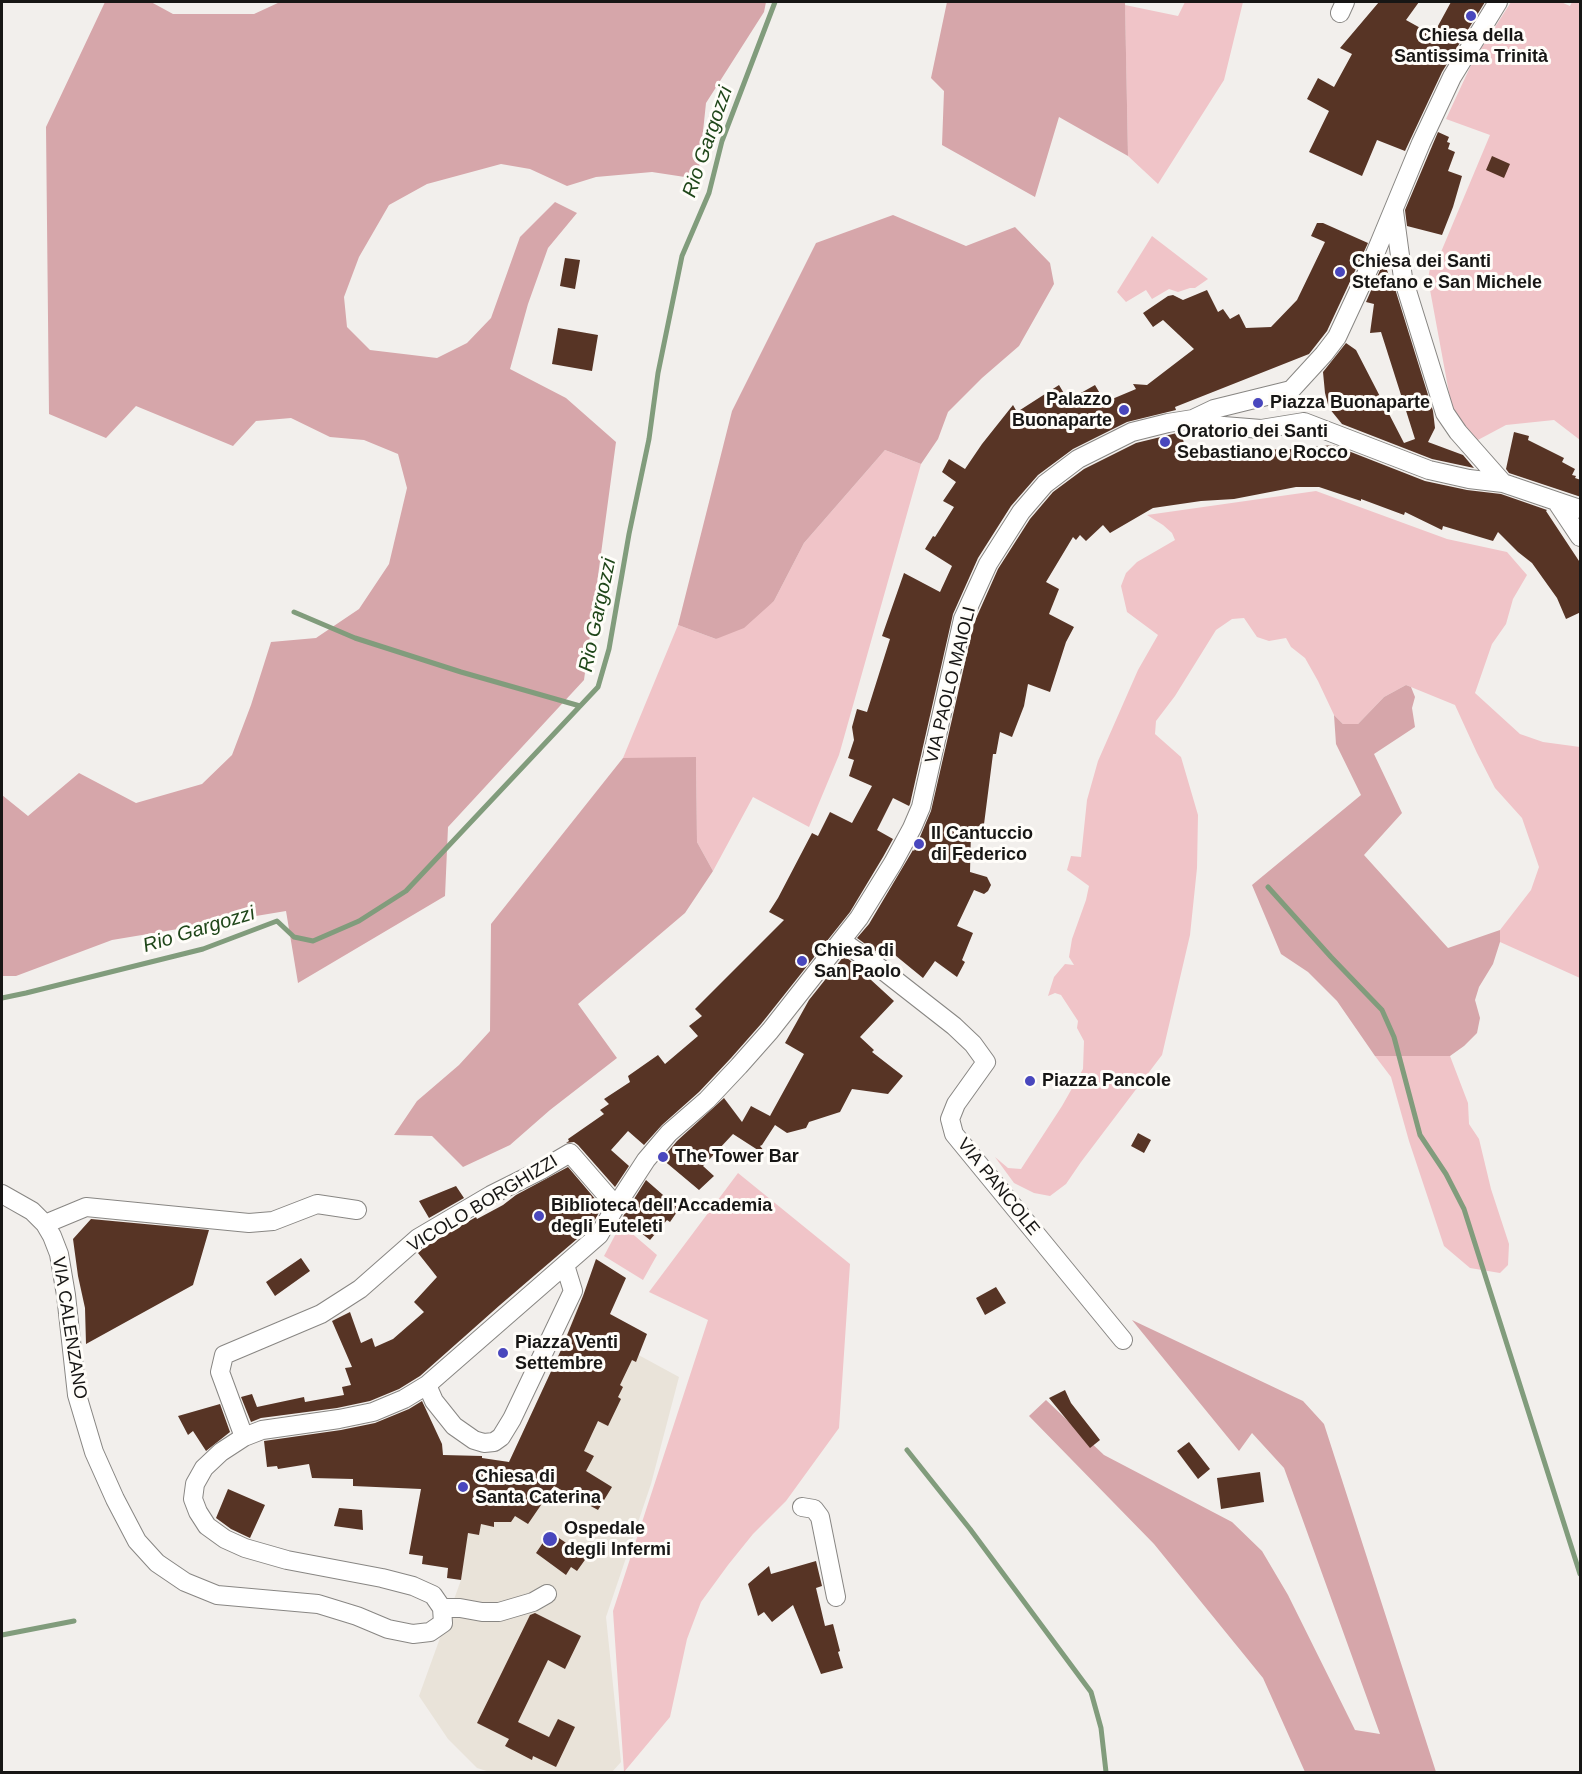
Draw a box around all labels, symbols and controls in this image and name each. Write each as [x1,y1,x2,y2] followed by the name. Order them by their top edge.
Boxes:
[1464,9,1478,23] marker: Chiesa della Santissima Trinità
[1394,25,1548,68] place label: Chiesa della Santissima Trinità
[678,83,738,201] water label: Rio Gargozzi
[1352,251,1542,294] place label: Chiesa dei Santi Stefano e San Michele
[1333,265,1347,279] marker: Chiesa dei Santi Stefano e San Michele
[1012,389,1112,432] place label: Palazzo Buonaparte
[1270,392,1430,414] place label: Piazza Buonaparte
[1251,396,1265,410] marker: Piazza Buonaparte
[1117,403,1131,417] marker: Palazzo Buonaparte
[1177,421,1348,464] place label: Oratorio dei Santi Sebastiano e Rocco
[1158,435,1172,449] marker: Oratorio dei Santi Sebastiano e Rocco
[574,556,622,674] water label: Rio Gargozzi
[921,604,981,766] street label: VIA PAOLO MAIOLI
[931,823,1033,866] place label: Il Cantuccio di Federico
[912,837,926,851] marker: Il Cantuccio di Federico
[140,902,258,958] water label: Rio Gargozzi
[814,940,901,982] place label: Chiesa di San Paolo
[795,954,809,968] marker: Chiesa di San Paolo
[1042,1070,1171,1092] place label: Piazza Pancole
[1023,1074,1037,1088] marker: Piazza Pancole
[952,1134,1044,1240] street label: VIA PANCOLE
[675,1146,799,1168] place label: The Tower Bar
[656,1150,670,1164] marker: The Tower Bar
[404,1151,562,1257] street label: VICOLO BORGHIZZI
[551,1195,772,1238] place label: Biblioteca dell'Accademia degli Euteleti
[532,1209,546,1223] marker: Biblioteca dell'Accademia degli Euteleti
[47,1255,91,1401] street label: VIA CALENZANO
[515,1332,618,1374] place label: Piazza Venti Settembre
[496,1346,510,1360] marker: Piazza Venti Settembre
[475,1466,601,1508] place label: Chiesa di Santa Caterina
[456,1480,470,1494] marker: Chiesa di Santa Caterina
[564,1518,671,1561] place label: Ospedale degli Infermi
[541,1530,559,1548] marker: Ospedale degli Infermi

